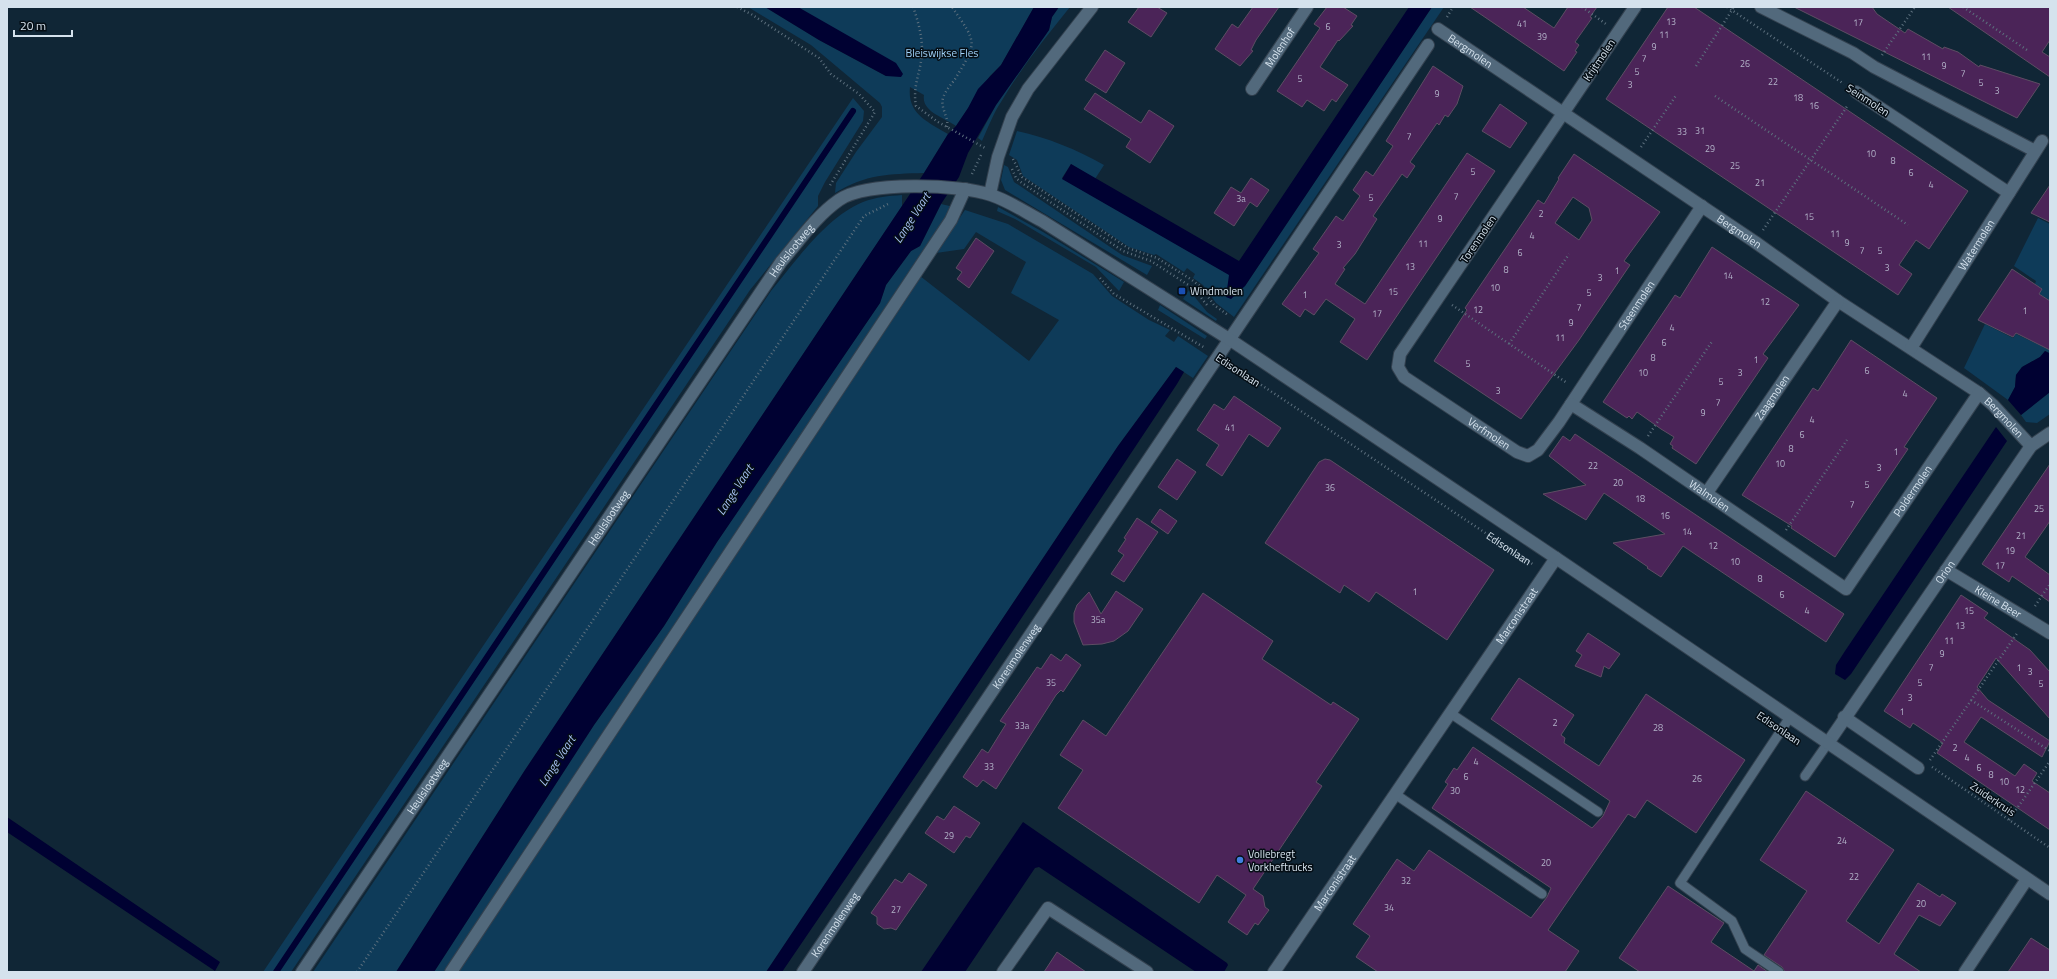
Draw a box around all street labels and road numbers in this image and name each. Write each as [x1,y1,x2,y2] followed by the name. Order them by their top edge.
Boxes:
[1261,24,1299,70] street label: Molenhof
[1445,30,1496,72] street label: Bergmolen
[1579,36,1619,84] street label: Krijtmolen
[1843,80,1893,120] street label: Seinmolen
[1714,211,1765,252] street label: Bergmolen
[1456,212,1500,266] street label: Torenmolen
[1954,216,1998,273] street label: Watermolen
[765,220,818,280] street label: Heulslootweg
[1614,277,1658,333] street label: Steenmolen
[1212,350,1264,391] street label: Edisonlaan
[1751,372,1793,423] street label: Zaagmolen
[1981,393,2027,441] street label: Bergmolen
[1465,413,1514,453] street label: Verfmolen
[1889,462,1936,520] street label: Poldermolen
[1686,476,1733,515] street label: Walmolen
[584,486,633,549] street label: Heulslootweg
[1483,528,1535,569] street label: Edisonlaan
[1931,557,1959,587] street label: Orion
[1972,581,2025,622] street label: Kleine Beer
[1492,584,1542,647] street label: Marconistraat
[988,620,1044,692] street label: Korenmolenweg
[1754,707,1804,749] street label: Edisonlaan
[403,755,452,817] street label: Heulslootweg
[1967,778,2019,820] street label: Zuiderkruis
[1310,851,1360,914] street label: Marconistraat
[807,889,863,961] street label: Korenmolenweg

